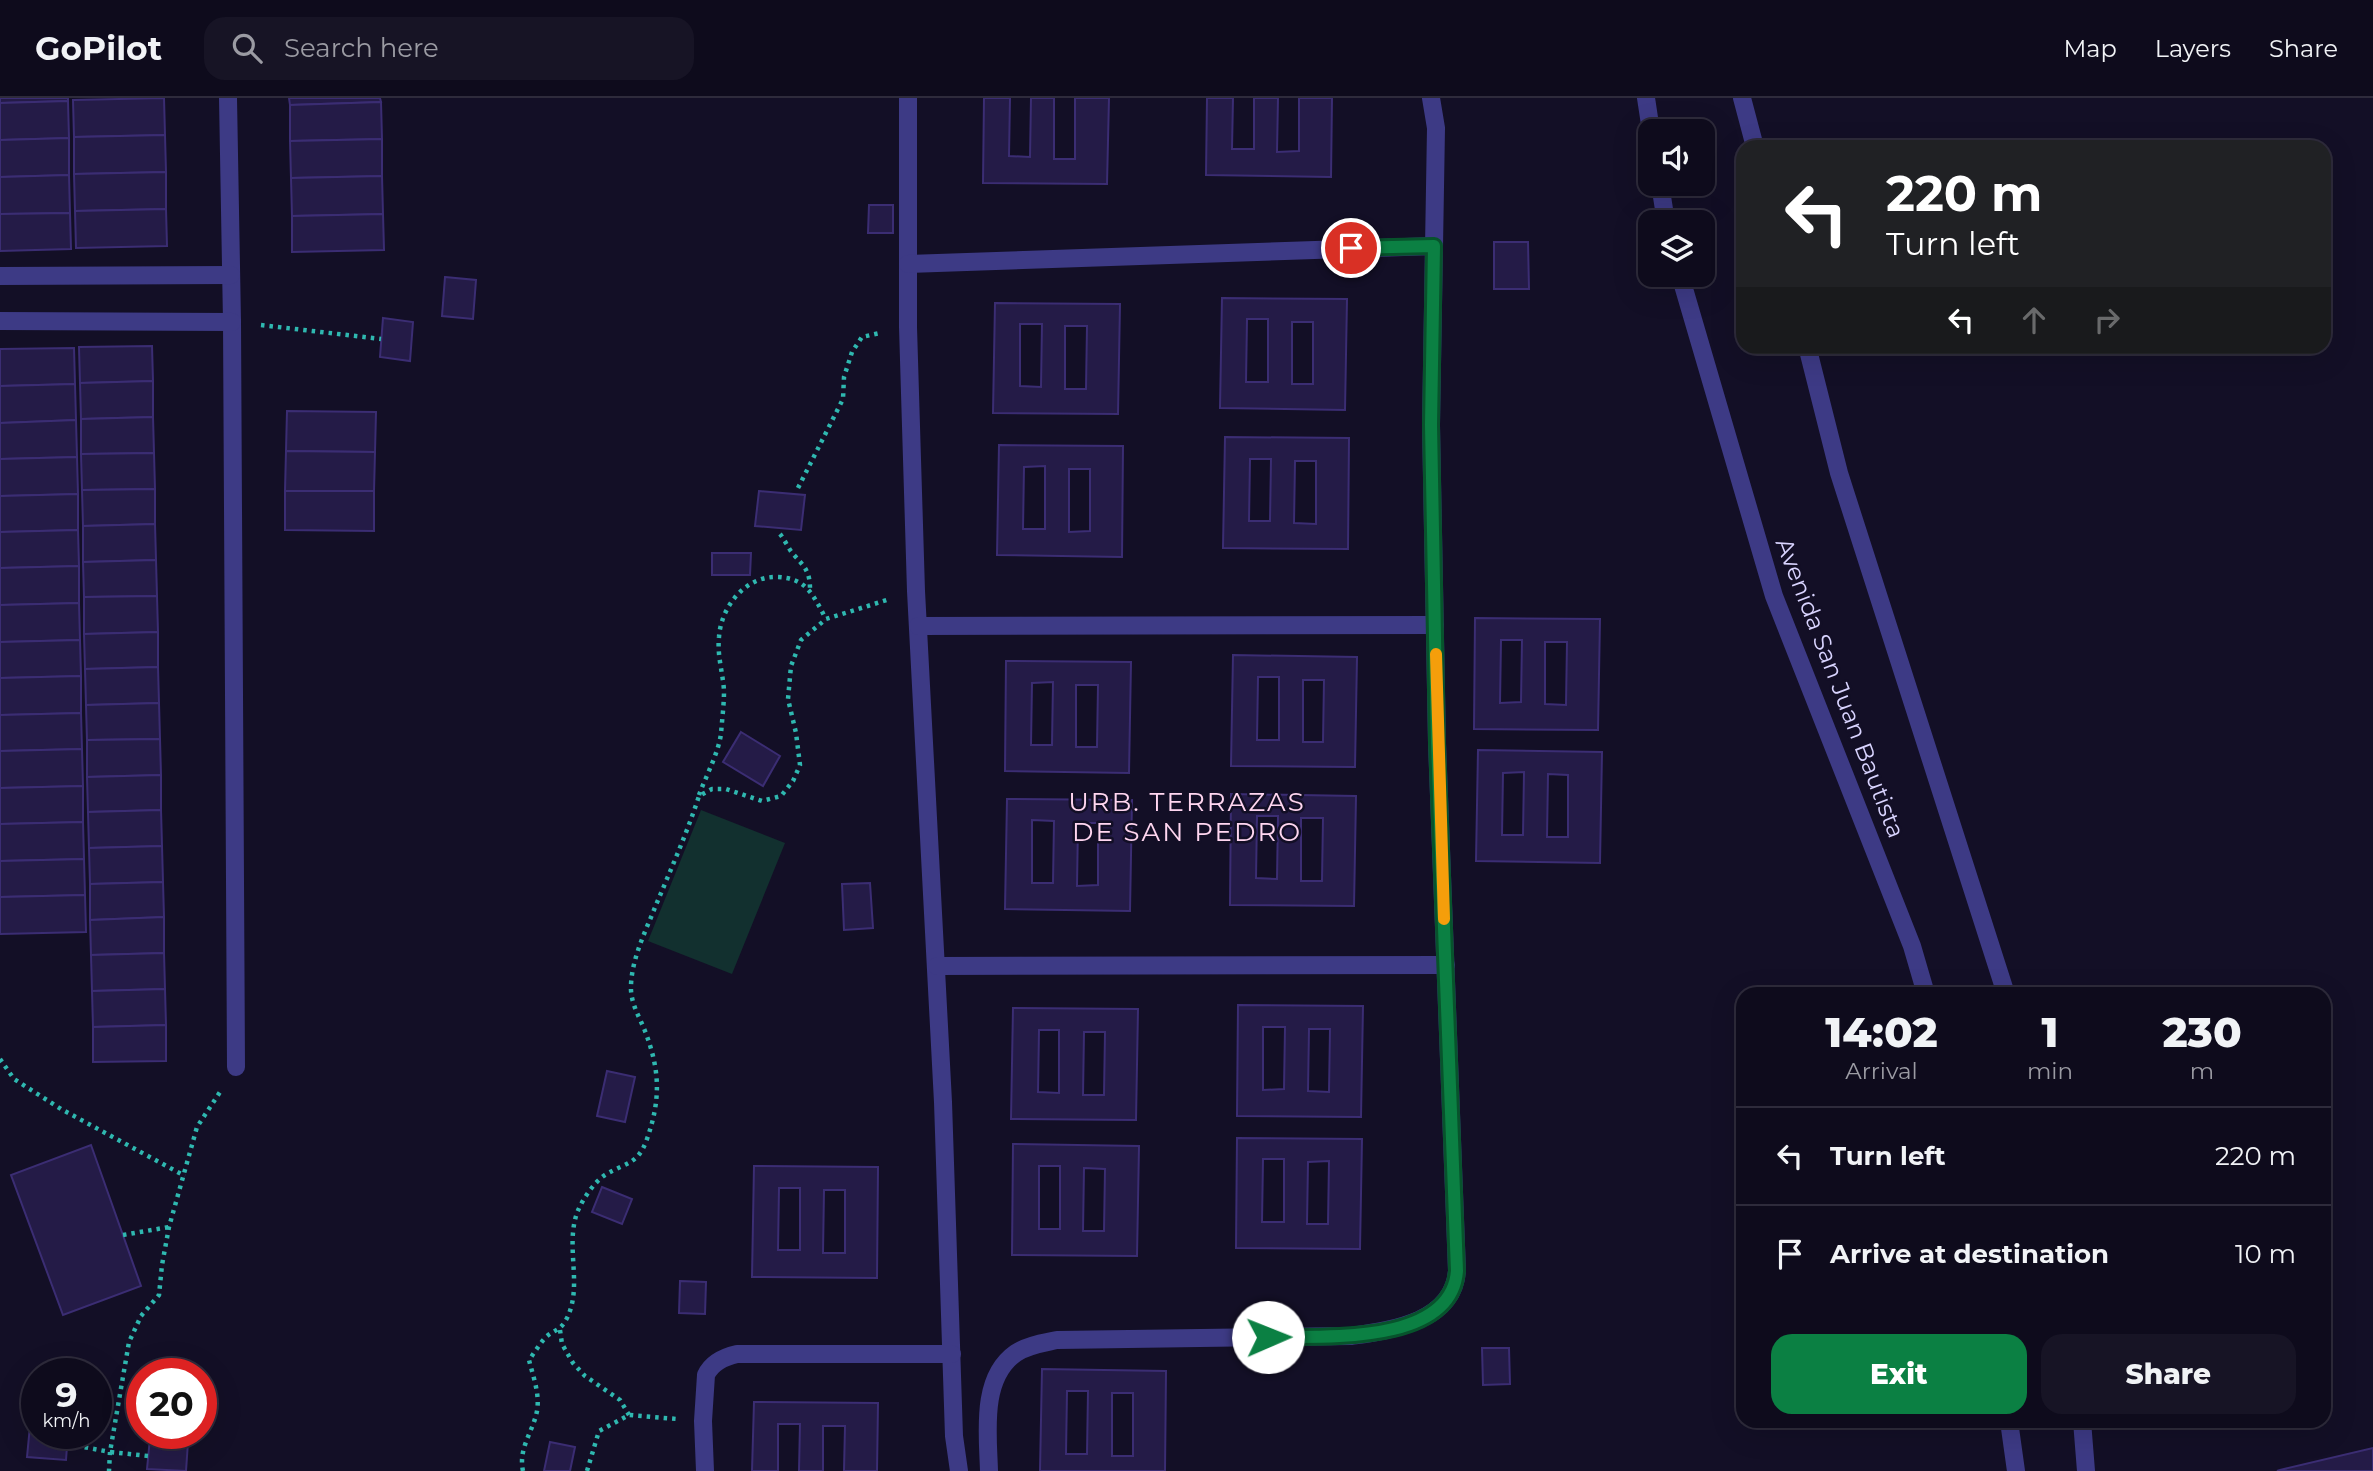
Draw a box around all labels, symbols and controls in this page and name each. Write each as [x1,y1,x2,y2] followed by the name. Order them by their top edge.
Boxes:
[204,17,694,80] search box
[35,28,162,68] text: GoPilot
[228,29,266,67] icon: search
[284,32,439,64] text: Search here
[2063,34,2117,63] text: Map
[2155,34,2231,63] text: Layers
[2269,34,2338,63] text: Share
[1638,119,1715,287] map controls
[1638,119,1715,196] button: sound
[1886,164,2042,223] text: 220 m
[1771,168,1862,259] icon: left
[1638,210,1715,287] button: layers
[1321,218,1381,278] pin
[1886,224,2020,263] text: Turn left
[1332,229,1370,267] icon: arrive
[1942,301,1980,339] icon: left
[2015,301,2053,339] icon: ahead
[2088,301,2126,339] icon: right
[1770,534,1911,842] street label: Avenida San Juan Bautista
[1068,786,1306,848] district label: URB. TERRAZAS DE SAN PEDRO
[1825,1006,1938,1058] text: 14:02
[2042,1006,2059,1058] text: 1
[2162,1006,2242,1058] text: 230
[1845,1057,1918,1085] text: Arrival
[2027,1057,2073,1085] text: min
[2190,1057,2214,1085] text: m
[1771,1137,1809,1175] icon: left
[1830,1140,1946,1172] text: Turn left
[2215,1140,2296,1172] text: 220 m
[1771,1235,1809,1273] icon: arrive
[1830,1238,2109,1270] text: Arrive at destination
[2235,1238,2296,1270] text: 10 m
[1231,1300,1305,1374] position arrow
[1771,1334,2027,1414] button: Exit
[2041,1334,2296,1414] button: Share
[126,1358,217,1449] speed limit sign: 20
[55,1373,78,1416] text: 9
[42,1410,91,1432] text: km/h

